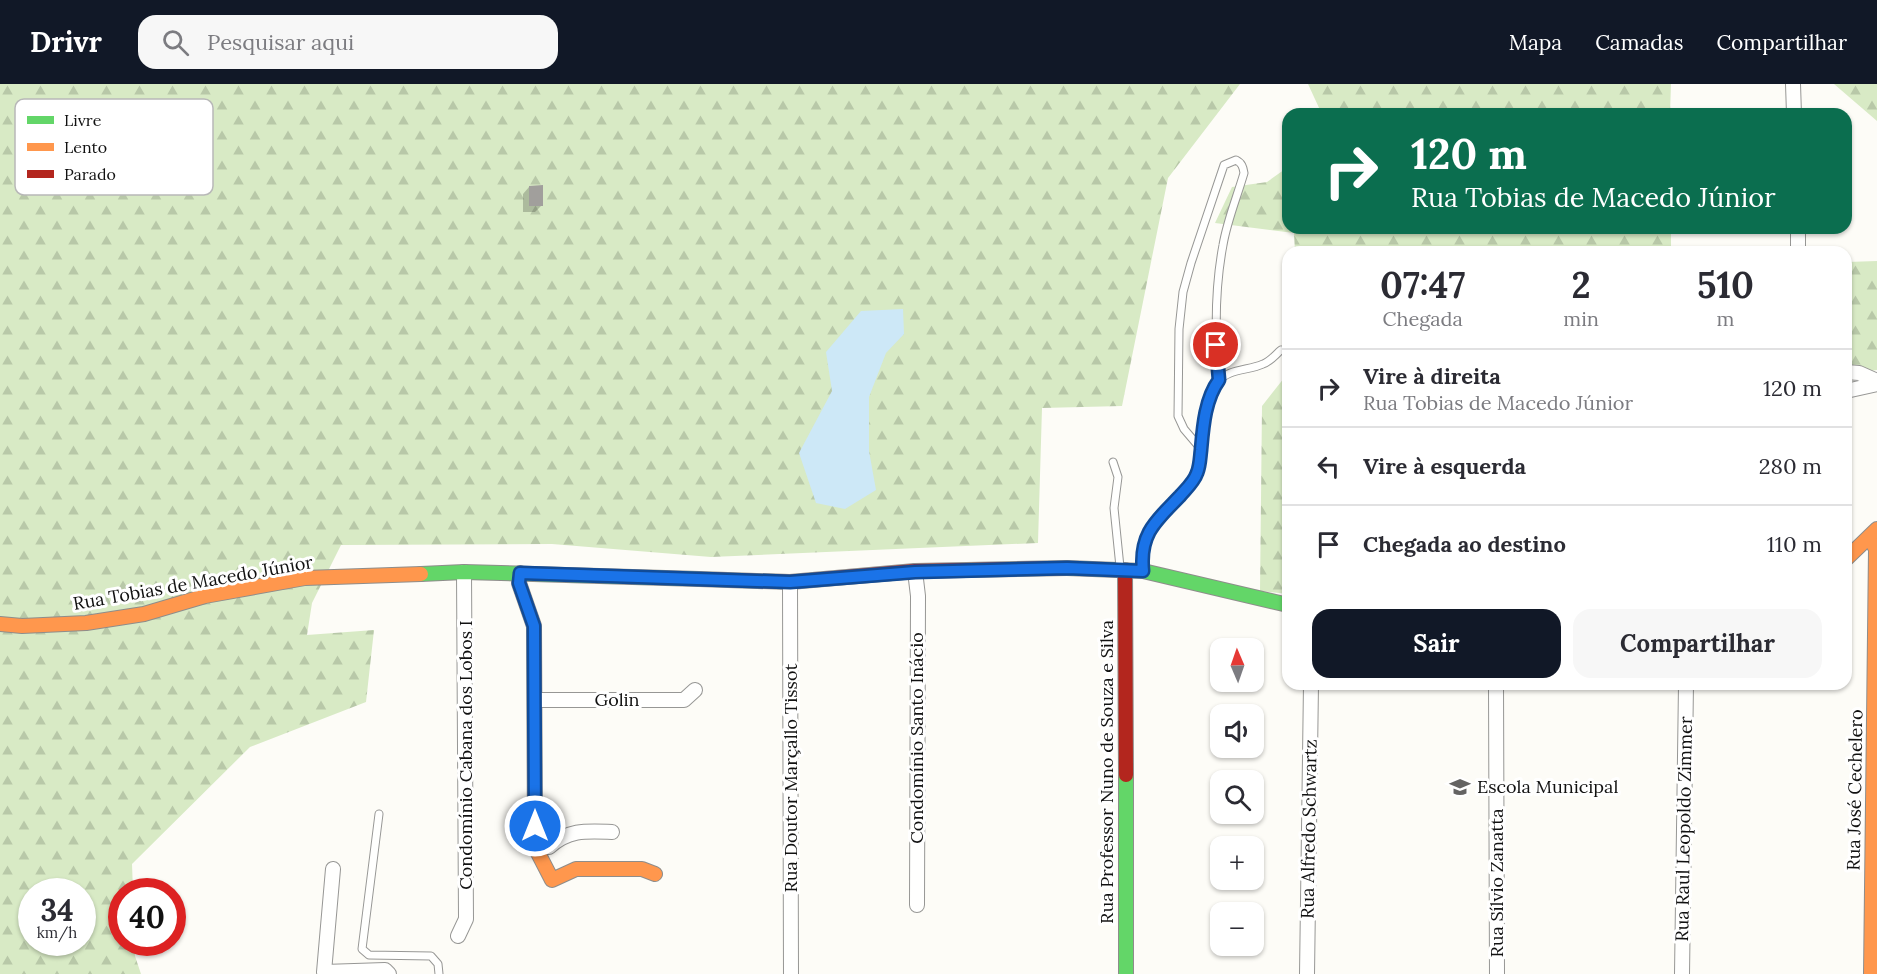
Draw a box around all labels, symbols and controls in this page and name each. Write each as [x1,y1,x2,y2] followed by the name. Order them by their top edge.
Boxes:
[138,15,558,69] search box
[30,24,102,60] text: Drivr
[159,26,192,59] icon: search
[207,28,354,56] text: Pesquisar aqui
[1509,29,1562,56] text: Mapa
[1595,29,1683,56] text: Camadas
[1716,29,1847,56] text: Compartilhar
[15,99,213,195] legend
[64,110,102,130] text: Livre
[1411,127,1527,181] text: 120 m
[1312,132,1390,210] icon: right
[64,137,107,157] text: Lento
[64,164,116,184] text: Parado
[1411,180,1776,214] text: Rua Tobias de Macedo Júnior
[1380,262,1465,308] text: 07:47
[1572,262,1591,308] text: 2
[1697,262,1754,308] text: 510
[1382,306,1463,331] text: Chegada
[1563,306,1599,331] text: min
[1717,306,1734,331] text: m
[1190,319,1241,370] pin
[1199,328,1232,361] icon: arrive
[1363,362,1501,390] text: Vire à direita
[1312,372,1345,405] icon: right
[1763,374,1822,402] text: 120 m
[1363,390,1633,415] text: Rua Tobias de Macedo Júnior
[1312,450,1345,483] icon: left
[1363,452,1526,480] text: Vire à esquerda
[1759,452,1822,480] text: 280 m
[1312,528,1345,561] icon: arrive
[1363,530,1566,558] text: Chegada ao destino
[1767,530,1822,558] text: 110 m
[71,550,315,615] street label: Rua Tobias de Macedo Júnior
[1312,609,1561,678] button: Sair
[1573,609,1822,678] button: Compartilhar
[454,620,477,890] street label: Condomínio Cabana dos Lobos I
[1095,620,1118,924] street label: Rua Professor Nuno de Souza e Silva
[905,632,928,844] street label: Condomínio Santo Inácio
[1210,638,1264,692] north arrow
[1210,638,1264,956] map controls
[779,664,802,892] street label: Rua Doutor Marçallo Tissot
[594,688,640,711] street label: Golin
[1210,704,1264,758] button: sound
[1842,709,1867,871] street label: Rua José Cechelero
[1670,716,1697,942] street label: Rua Raul Leopoldo Zimmer
[1295,739,1322,919] street label: Rua Alfredo Schwartz
[1210,770,1264,824] button: search
[1448,775,1472,799] school or university icon: Escola Municipal
[1477,775,1618,798] place label: Escola Municipal
[503,794,567,858] position arrow
[1485,808,1508,958] street label: Rua Sílvio Zanatta
[1210,836,1264,890] button: +
[108,878,186,956] speed limit sign: 40
[40,891,74,929] text: 34
[1210,902,1264,956] button: −
[37,923,77,942] text: km/h

